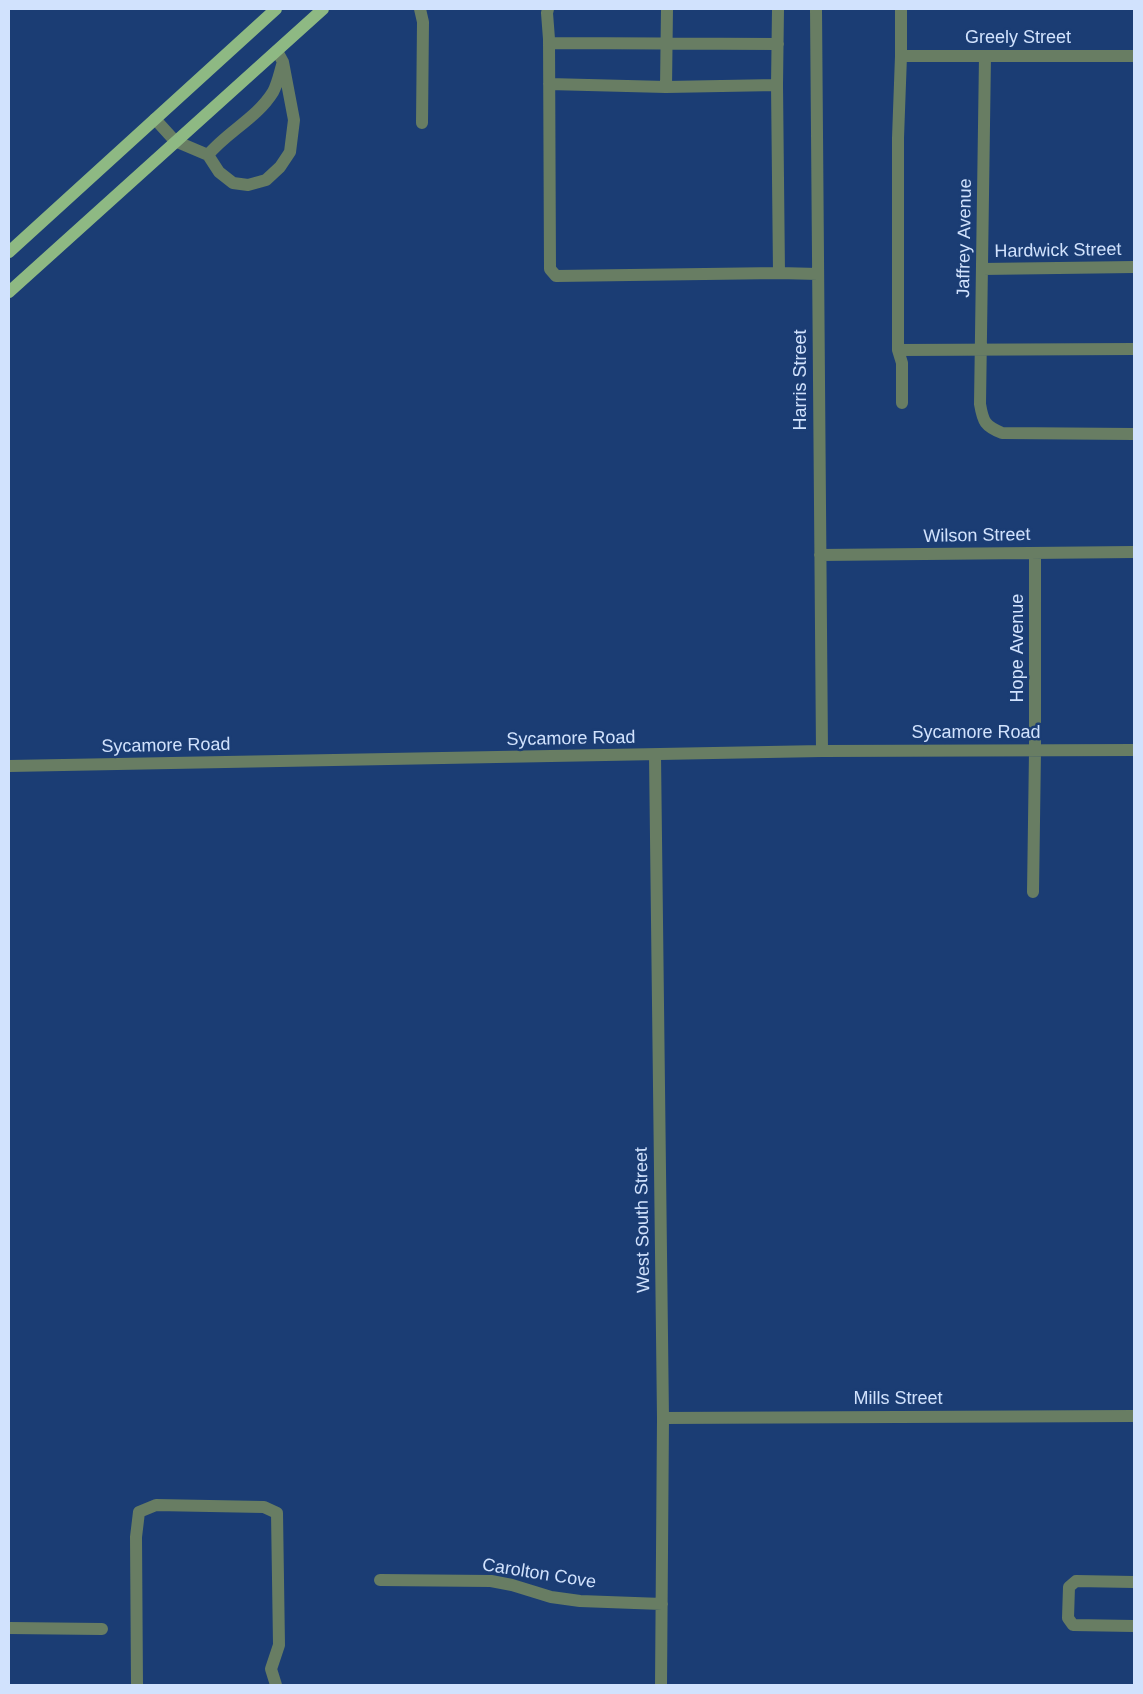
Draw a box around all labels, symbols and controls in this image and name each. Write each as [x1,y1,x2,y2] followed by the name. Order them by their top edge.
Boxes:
[965,27,1071,49] street label: Greely Street
[953,178,977,298] street label: Jaffrey Avenue
[994,239,1122,263] street label: Hardwick Street
[790,329,812,431] street label: Harris Street
[923,524,1031,548] street label: Wilson Street
[1007,594,1029,702] street label: Hope Avenue
[911,722,1041,744] street label: Sycamore Road
[506,727,636,751] street label: Sycamore Road
[101,734,231,758] street label: Sycamore Road
[631,1147,655,1293] street label: West South Street
[853,1388,943,1410] street label: Mills Street
[480,1554,598,1594] street label: Carolton Cove

